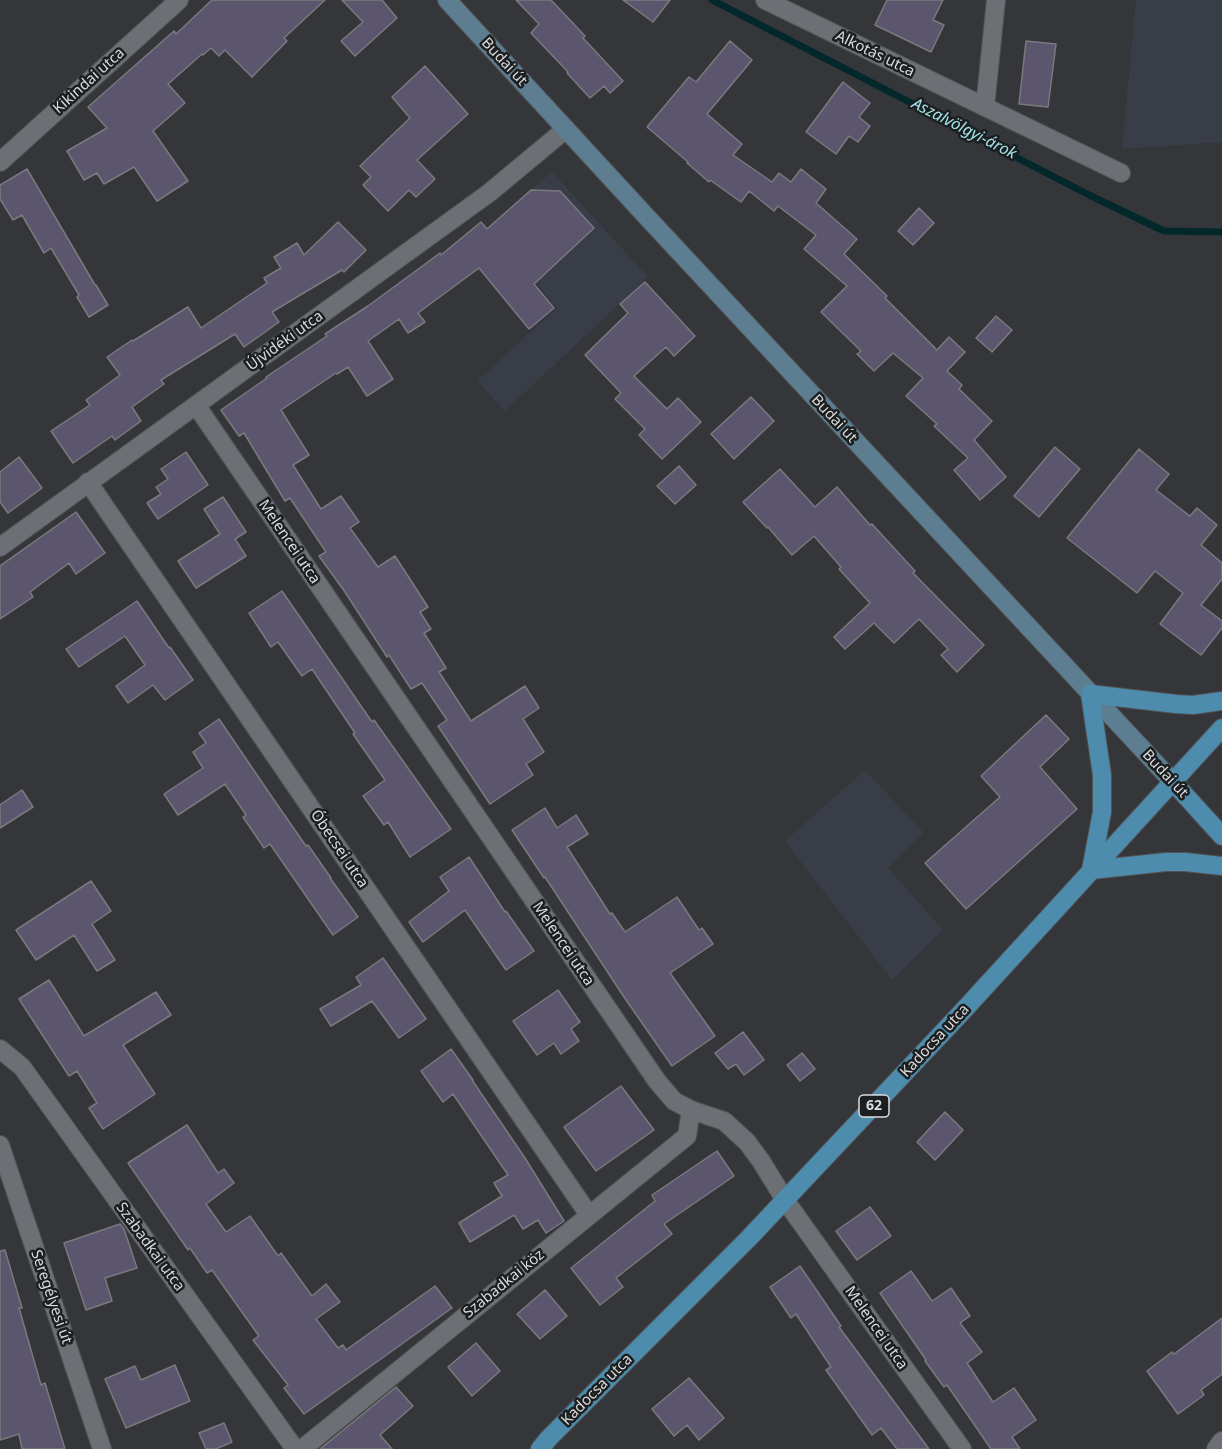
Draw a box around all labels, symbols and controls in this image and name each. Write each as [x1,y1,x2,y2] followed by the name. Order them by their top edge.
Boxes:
[833,27,917,81] street label: Alkotás utca
[477,34,531,90] street label: Budai út
[50,44,128,118] street label: Kikindai utca
[909,94,1019,164] water label: Aszalvölgyi-árok
[243,307,327,375] street label: Újvidéki utca
[807,391,861,447] street label: Budai út
[254,497,324,587] street label: Melencei utca
[1138,746,1192,802] street label: Budai út
[306,807,372,891] street label: Óbecsei utca
[528,899,598,989] street label: Melencei utca
[897,1001,973,1081] street label: Kadocsa utca
[859,1095,889,1117] road number: 62
[112,1199,188,1295] street label: Szabadkai utca
[460,1246,548,1322] street label: Szabadkai köz
[26,1248,76,1346] street label: Seregélyesi út
[841,1283,911,1373] street label: Melencei utca
[558,1351,636,1429] street label: Kadocsa utca

